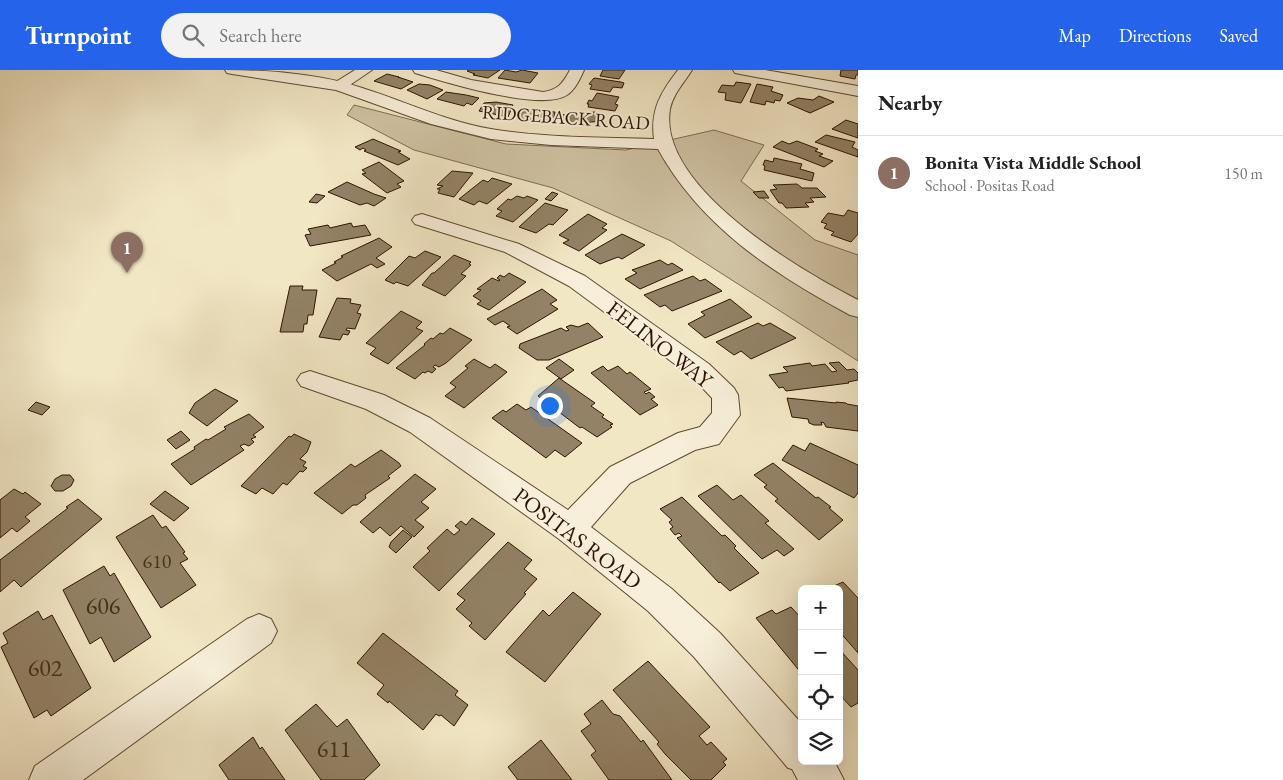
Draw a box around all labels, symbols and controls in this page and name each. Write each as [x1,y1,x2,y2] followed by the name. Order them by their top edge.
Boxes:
[161,13,511,58] search box
[25,20,131,51] text: Turnpoint
[179,21,207,49] icon: search
[219,23,302,48] text: Search here
[1059,24,1091,47] text: Map
[1119,24,1191,47] text: Directions
[1219,24,1258,47] text: Saved
[878,89,942,116] text: Nearby
[481,99,651,136] street label: RIDGEBACK ROAD
[925,150,1141,175] text: Bonita Vista Middle School
[890,163,898,184] text: 1
[1224,163,1263,184] text: 150 m
[925,175,1055,196] text: School · Positas Road
[111,232,143,273] pin: 1
[601,294,719,395] street label: FELINO WAY
[537,393,563,419] your location
[508,481,648,596] street label: POSITAS ROAD
[143,548,172,574] house number: 610
[798,585,843,765] map controls
[798,585,843,630] button: +
[86,590,120,621] house number: 606
[798,630,843,675] button: −
[28,652,63,683] house number: 602
[798,675,843,720] button: locate
[798,720,843,765] button: layers
[317,733,351,764] house number: 611

